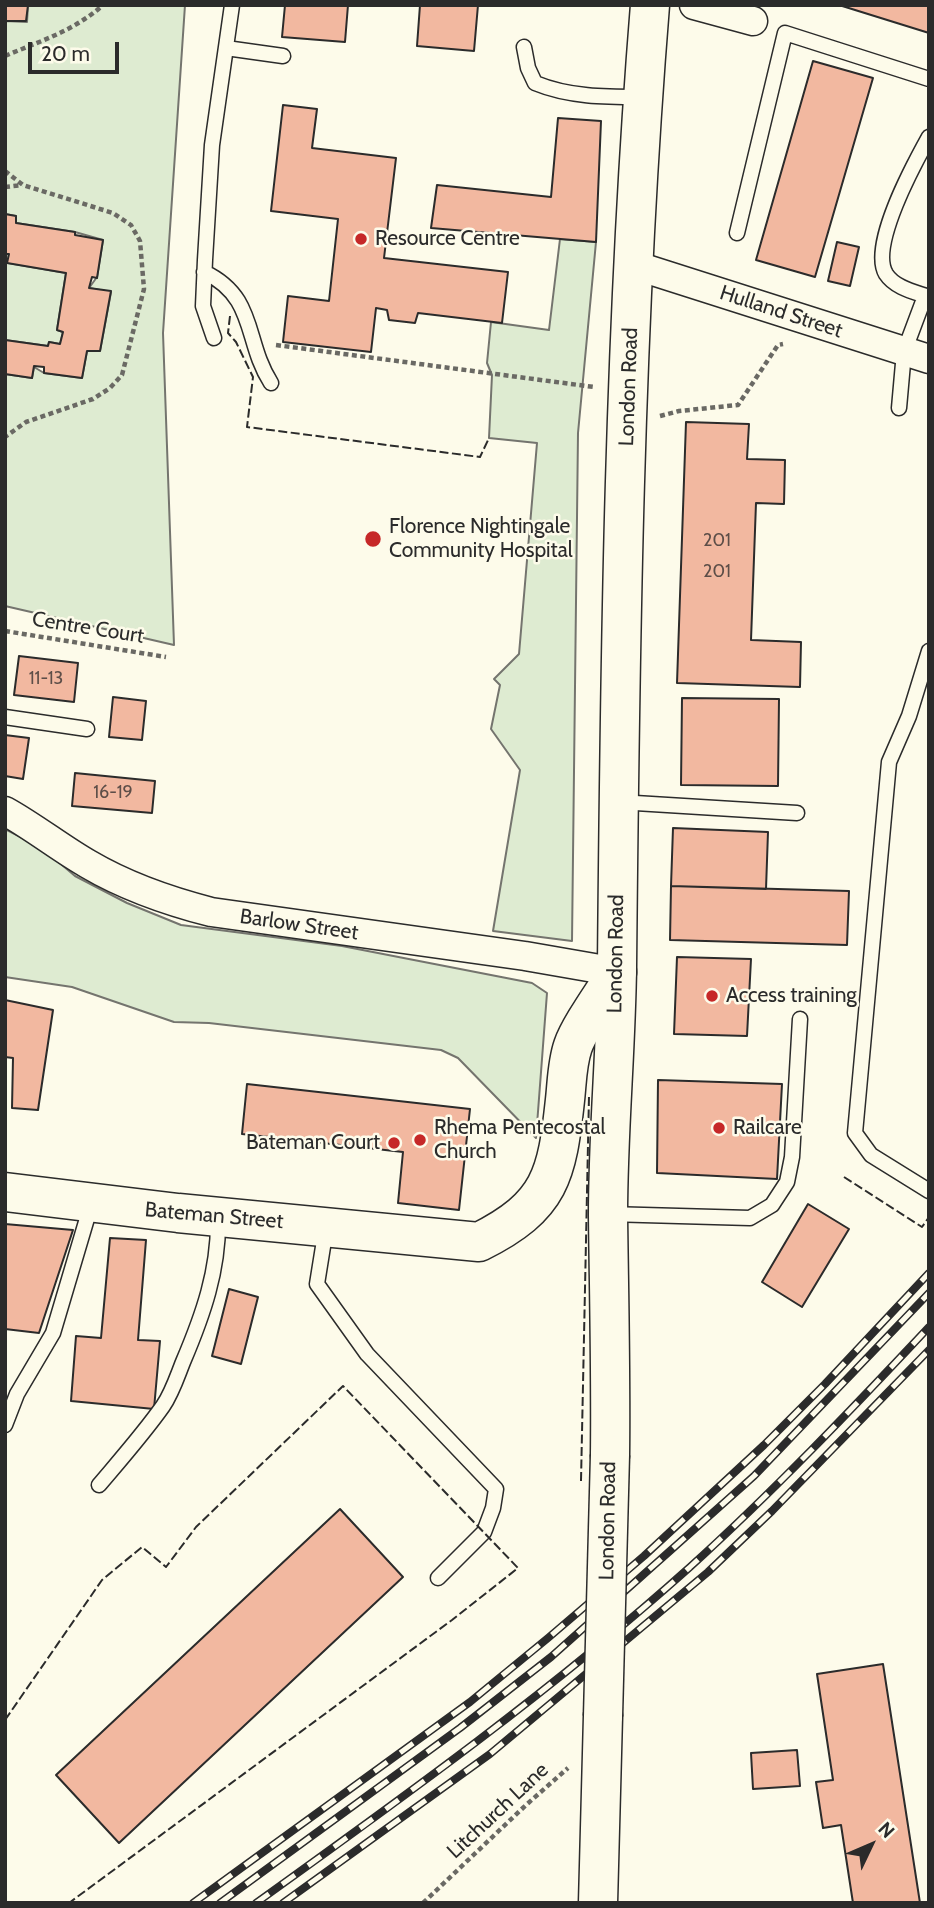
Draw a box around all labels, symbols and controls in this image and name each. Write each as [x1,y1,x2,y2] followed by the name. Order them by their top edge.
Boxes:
[32,28,122,72] scale bar
[41,41,90,66] text: 20 m
[375,226,520,252] place label: Resource Centre
[353,231,369,247] marker: Resource Centre
[716,280,846,344] street label: Hulland Street
[614,327,644,447] street label: London Road
[389,514,573,564] place label: Florence Nightingale Community Hospital
[363,529,383,549] marker: Florence Nightingale Community Hospital
[703,530,731,552] house number: 201
[703,561,731,583] house number: 201
[30,607,146,649] street label: Centre Court
[29,668,63,690] house number: 11-13
[93,782,133,804] house number: 16-19
[602,894,630,1014] street label: London Road
[238,904,360,946] street label: Barlow Street
[726,983,857,1009] place label: Access training
[704,988,720,1004] marker: Access training
[434,1115,605,1165] place label: Rhema Pentecostal Church
[733,1115,802,1141] place label: Railcare
[711,1120,727,1136] marker: Railcare
[246,1130,380,1156] place label: Bateman Court
[412,1132,428,1148] marker: Rhema Pentecostal Church
[386,1135,402,1151] marker: Bateman Court
[144,1197,284,1235] street label: Bateman Street
[594,1461,622,1581] street label: London Road
[442,1758,554,1864] street label: Litchurch Lane
[836,1810,906,1880] north arrow
[874,1817,899,1843] text: N

